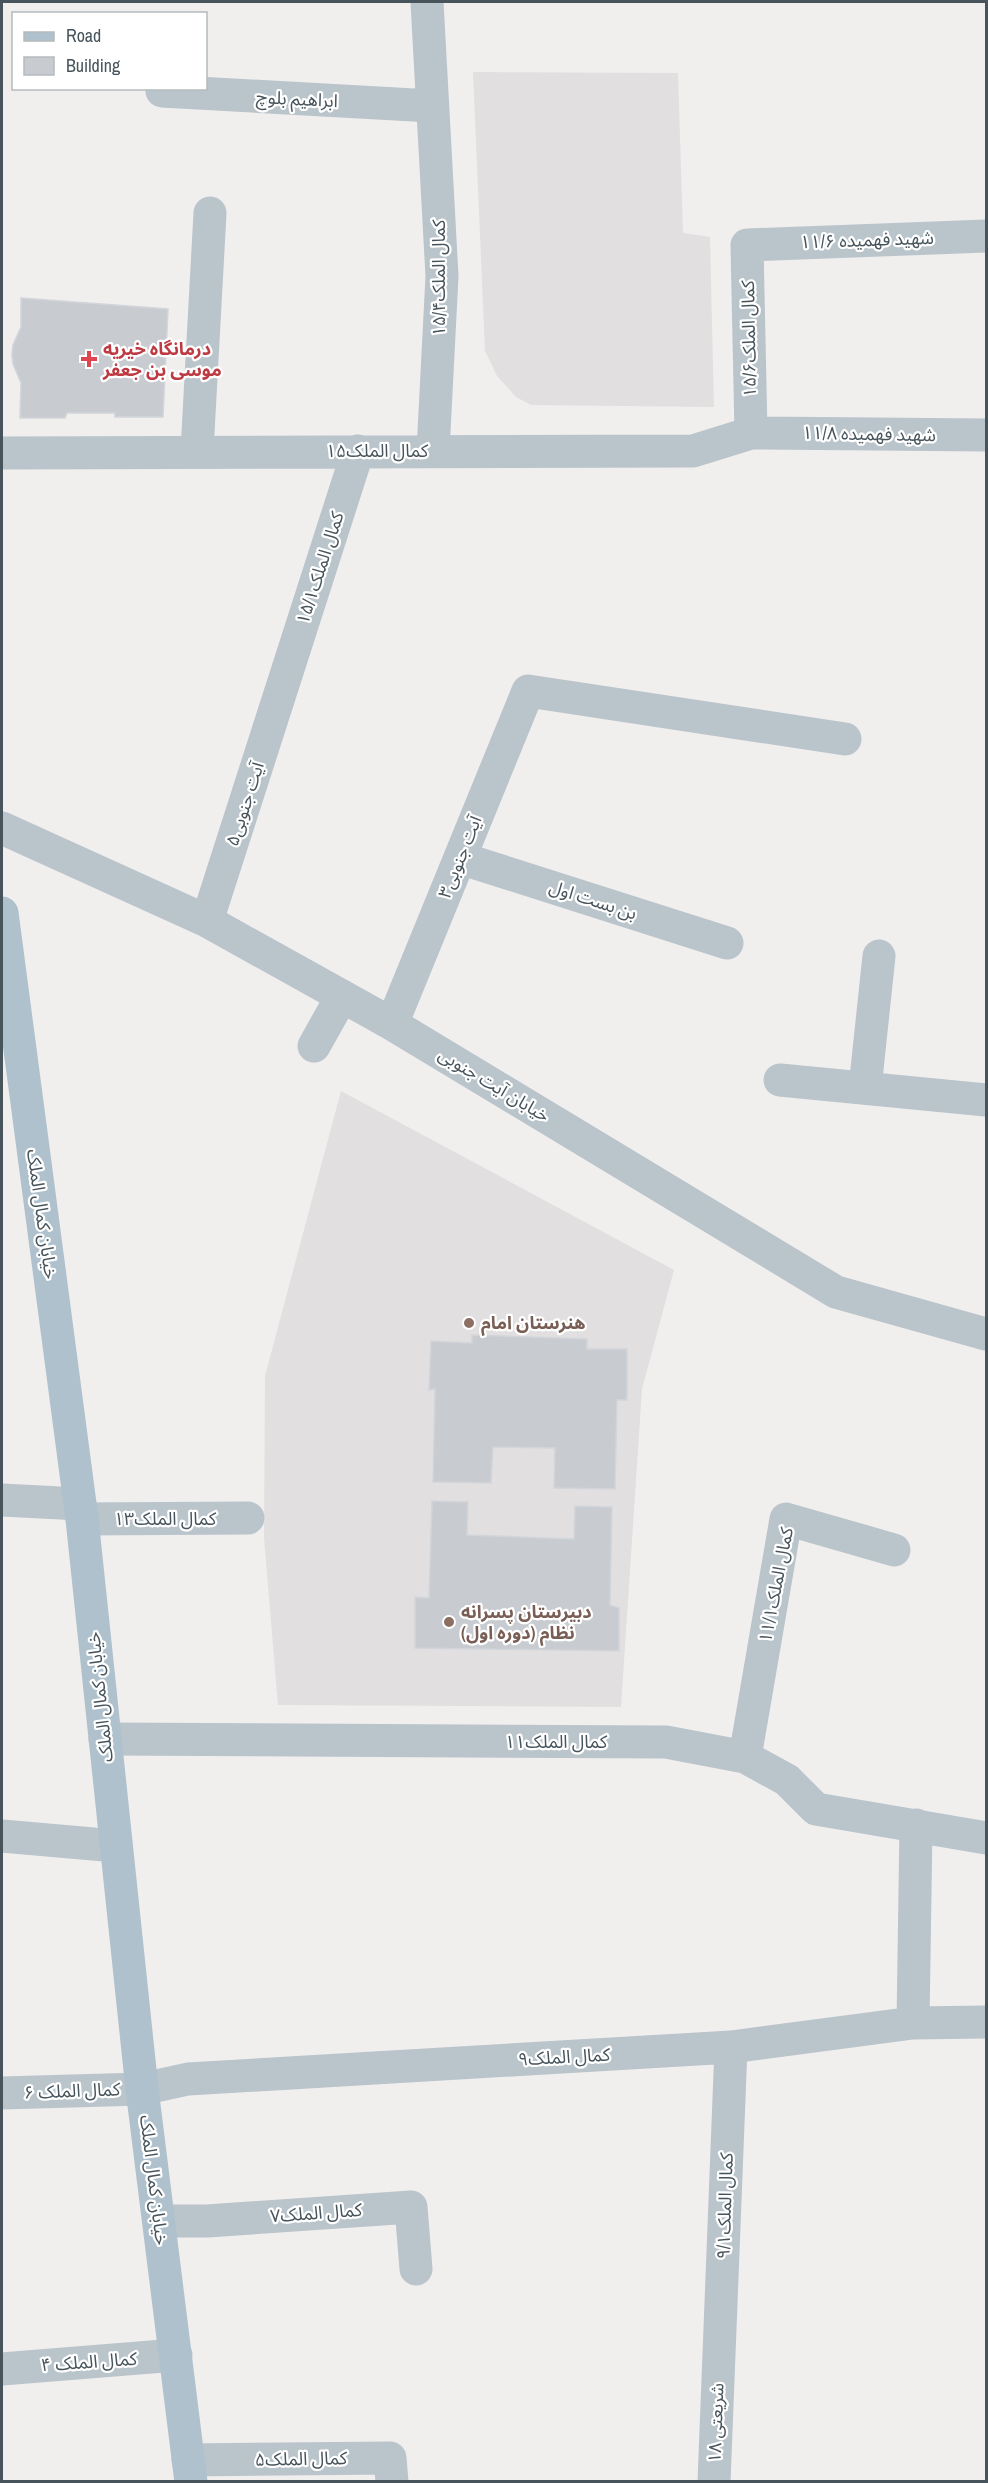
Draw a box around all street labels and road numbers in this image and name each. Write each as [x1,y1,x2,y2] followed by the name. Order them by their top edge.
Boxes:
[255,84,339,114] street label: ابراهیم بلوچ
[426,219,451,337] street label: کمال الملک۱۵/۴
[800,225,934,254] street label: شهید فهمیده ۱۱/۶
[735,280,762,398] street label: کمال الملک۱۵/۶
[802,420,936,447] street label: شهید فهمیده ۱۱/۸
[326,438,429,463] street label: کمال الملک۱۵
[290,508,350,627] street label: کمال الملک۱۵/۱
[219,758,270,849] street label: آیت جنوبی۵
[432,811,488,902] street label: آیت جنوبی۳
[546,874,640,925] street label: بن بست اول
[434,1041,555,1128] street label: خیابان آیت جنوبی
[21,1147,64,1281] street label: خیابان کمال الملک
[114,1506,217,1531] street label: کمال الملک۱۳
[752,1525,799,1645] street label: کمال الملک۱۱/۱
[80,1631,119,1764] street label: خیابان کمال الملک
[505,1729,608,1754] street label: کمال الملک۱۱
[517,2042,611,2071] street label: کمال الملک۹
[23,2076,121,2105] street label: کمال الملک ۶
[134,2113,175,2247] street label: خیابان کمال الملک
[710,2152,739,2260] street label: کمال الملک۹/۱
[269,2197,363,2228] street label: کمال الملک۷
[40,2346,138,2377] street label: کمال الملک ۴
[702,2383,729,2463] street label: شریعتی ۱۸
[255,2445,348,2472] street label: کمال الملک۵

